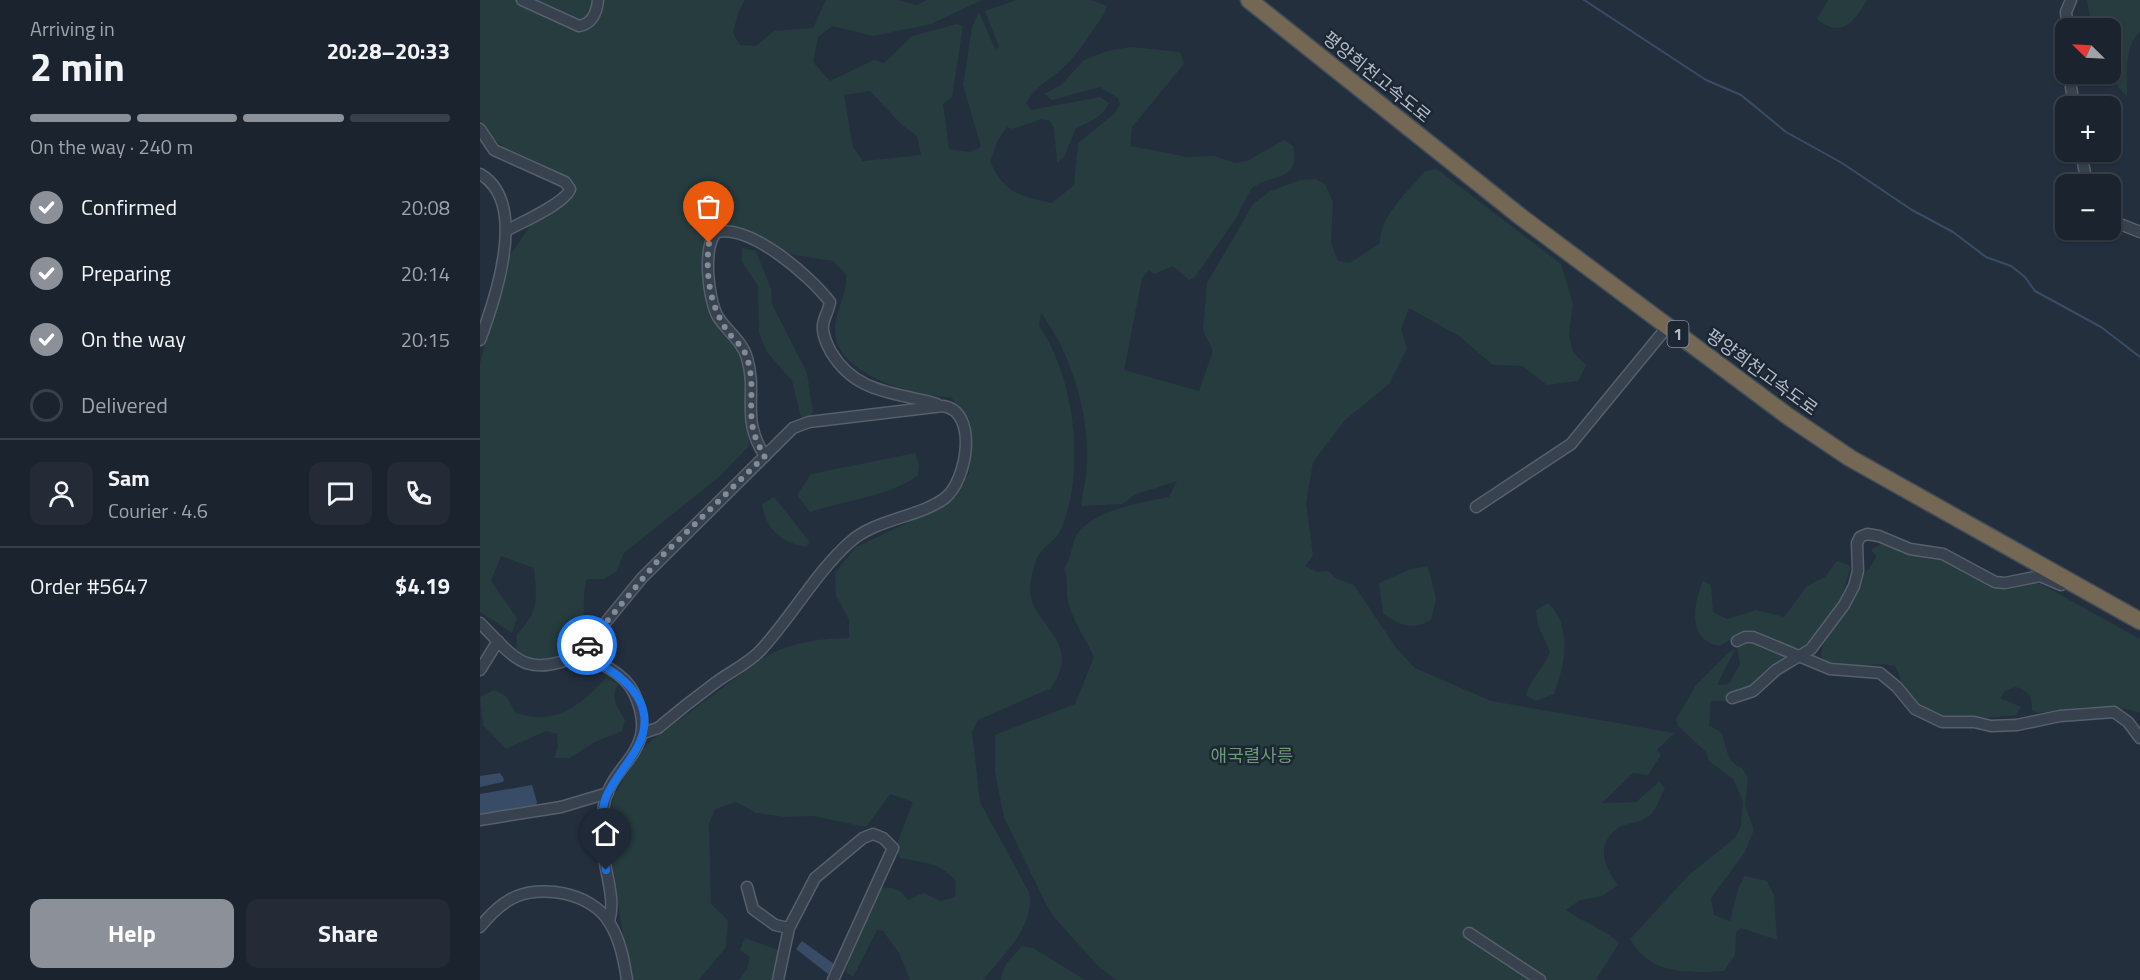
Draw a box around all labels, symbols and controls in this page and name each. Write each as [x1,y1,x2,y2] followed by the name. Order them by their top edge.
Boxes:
[30,13,115,44] text: Arriving in
[2055,18,2121,84] north arrow
[2055,18,2121,240] map controls
[1317,25,1437,129] street label: 평양희천고속도로
[327,34,450,68] text: 20:28–20:33
[30,37,125,96] text: 2 min
[2055,96,2121,162] button: +
[30,131,193,162] text: On the way · 240 m
[2055,174,2121,240] button: −
[683,181,734,243] pin
[81,190,177,224] text: Confirmed
[692,190,725,223] icon: bag
[30,191,63,224] icon: check
[401,192,450,223] text: 20:08
[81,256,171,290] text: Preparing
[30,257,63,290] icon: check
[401,258,450,289] text: 20:14
[1668,321,1688,347] road number: 1
[81,322,186,356] text: On the way
[1700,322,1824,422] street label: 평양희천고속도로
[30,323,63,356] icon: check
[401,324,450,355] text: 20:15
[81,388,168,422] text: Delivered
[108,461,150,495] text: Sam
[30,462,93,525] button: person
[309,462,372,525] button: chat
[387,462,450,525] button: phone
[108,495,208,526] text: Courier · 4.6
[30,569,149,603] text: Order #5647
[395,569,450,603] text: $4.19
[557,615,617,675] courier
[571,629,604,662] icon: car
[1211,742,1293,769] park label: 애국렬사릉
[580,808,631,870] pin
[589,817,622,850] icon: home
[30,899,234,968] button: Help
[246,899,450,968] button: Share

